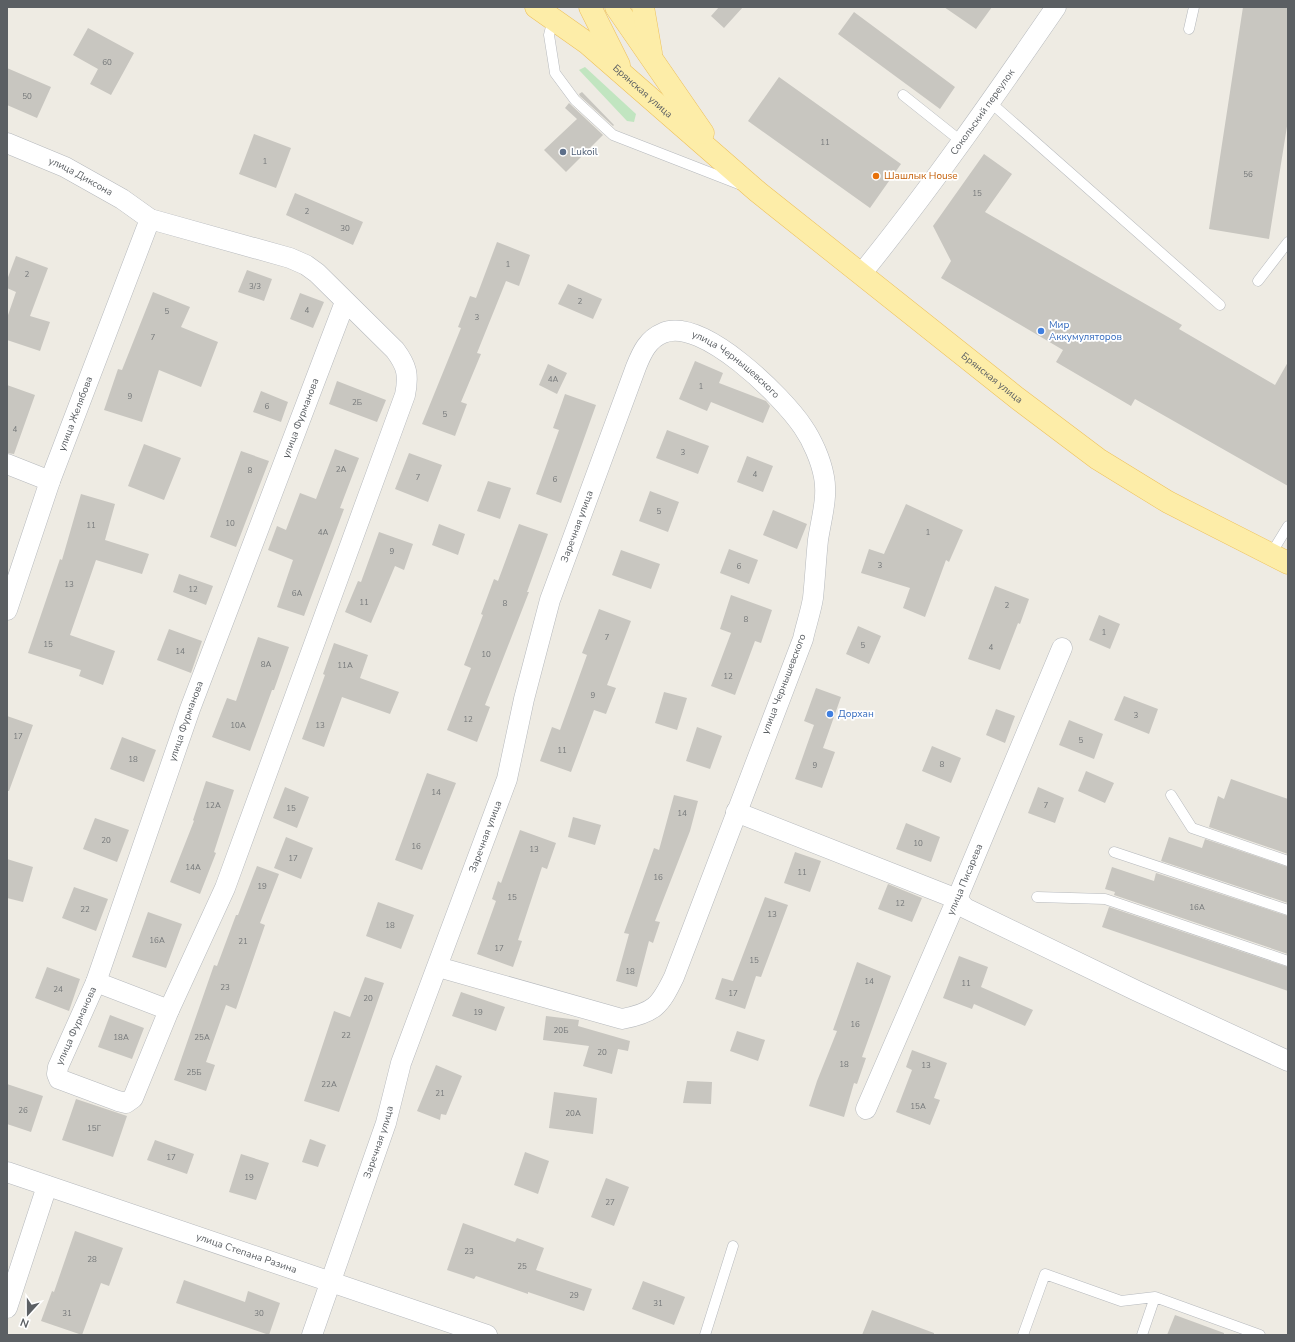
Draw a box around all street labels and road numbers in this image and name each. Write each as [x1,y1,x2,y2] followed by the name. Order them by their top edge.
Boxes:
[610,61,675,121] street label: Брянская улица
[947,66,1018,158] street label: Сокольский переулок
[46,154,115,199] street label: улица Диксона
[690,327,783,402] street label: улица Чернышевского
[958,349,1026,407] street label: Брянская улица
[55,374,96,453] street label: улица Желябова
[279,376,322,460] street label: улица Фурманова
[557,489,597,565] street label: Заречная улица
[758,632,810,736] street label: улица Чернышевского
[165,679,207,763] street label: улица Фурманова
[466,799,505,875] street label: Заречная улица
[944,842,986,917] street label: улица Писарева
[53,984,100,1067] street label: улица Фурманова
[360,1104,397,1181] street label: Заречная улица
[194,1230,299,1277] street label: улица Степана Разина

